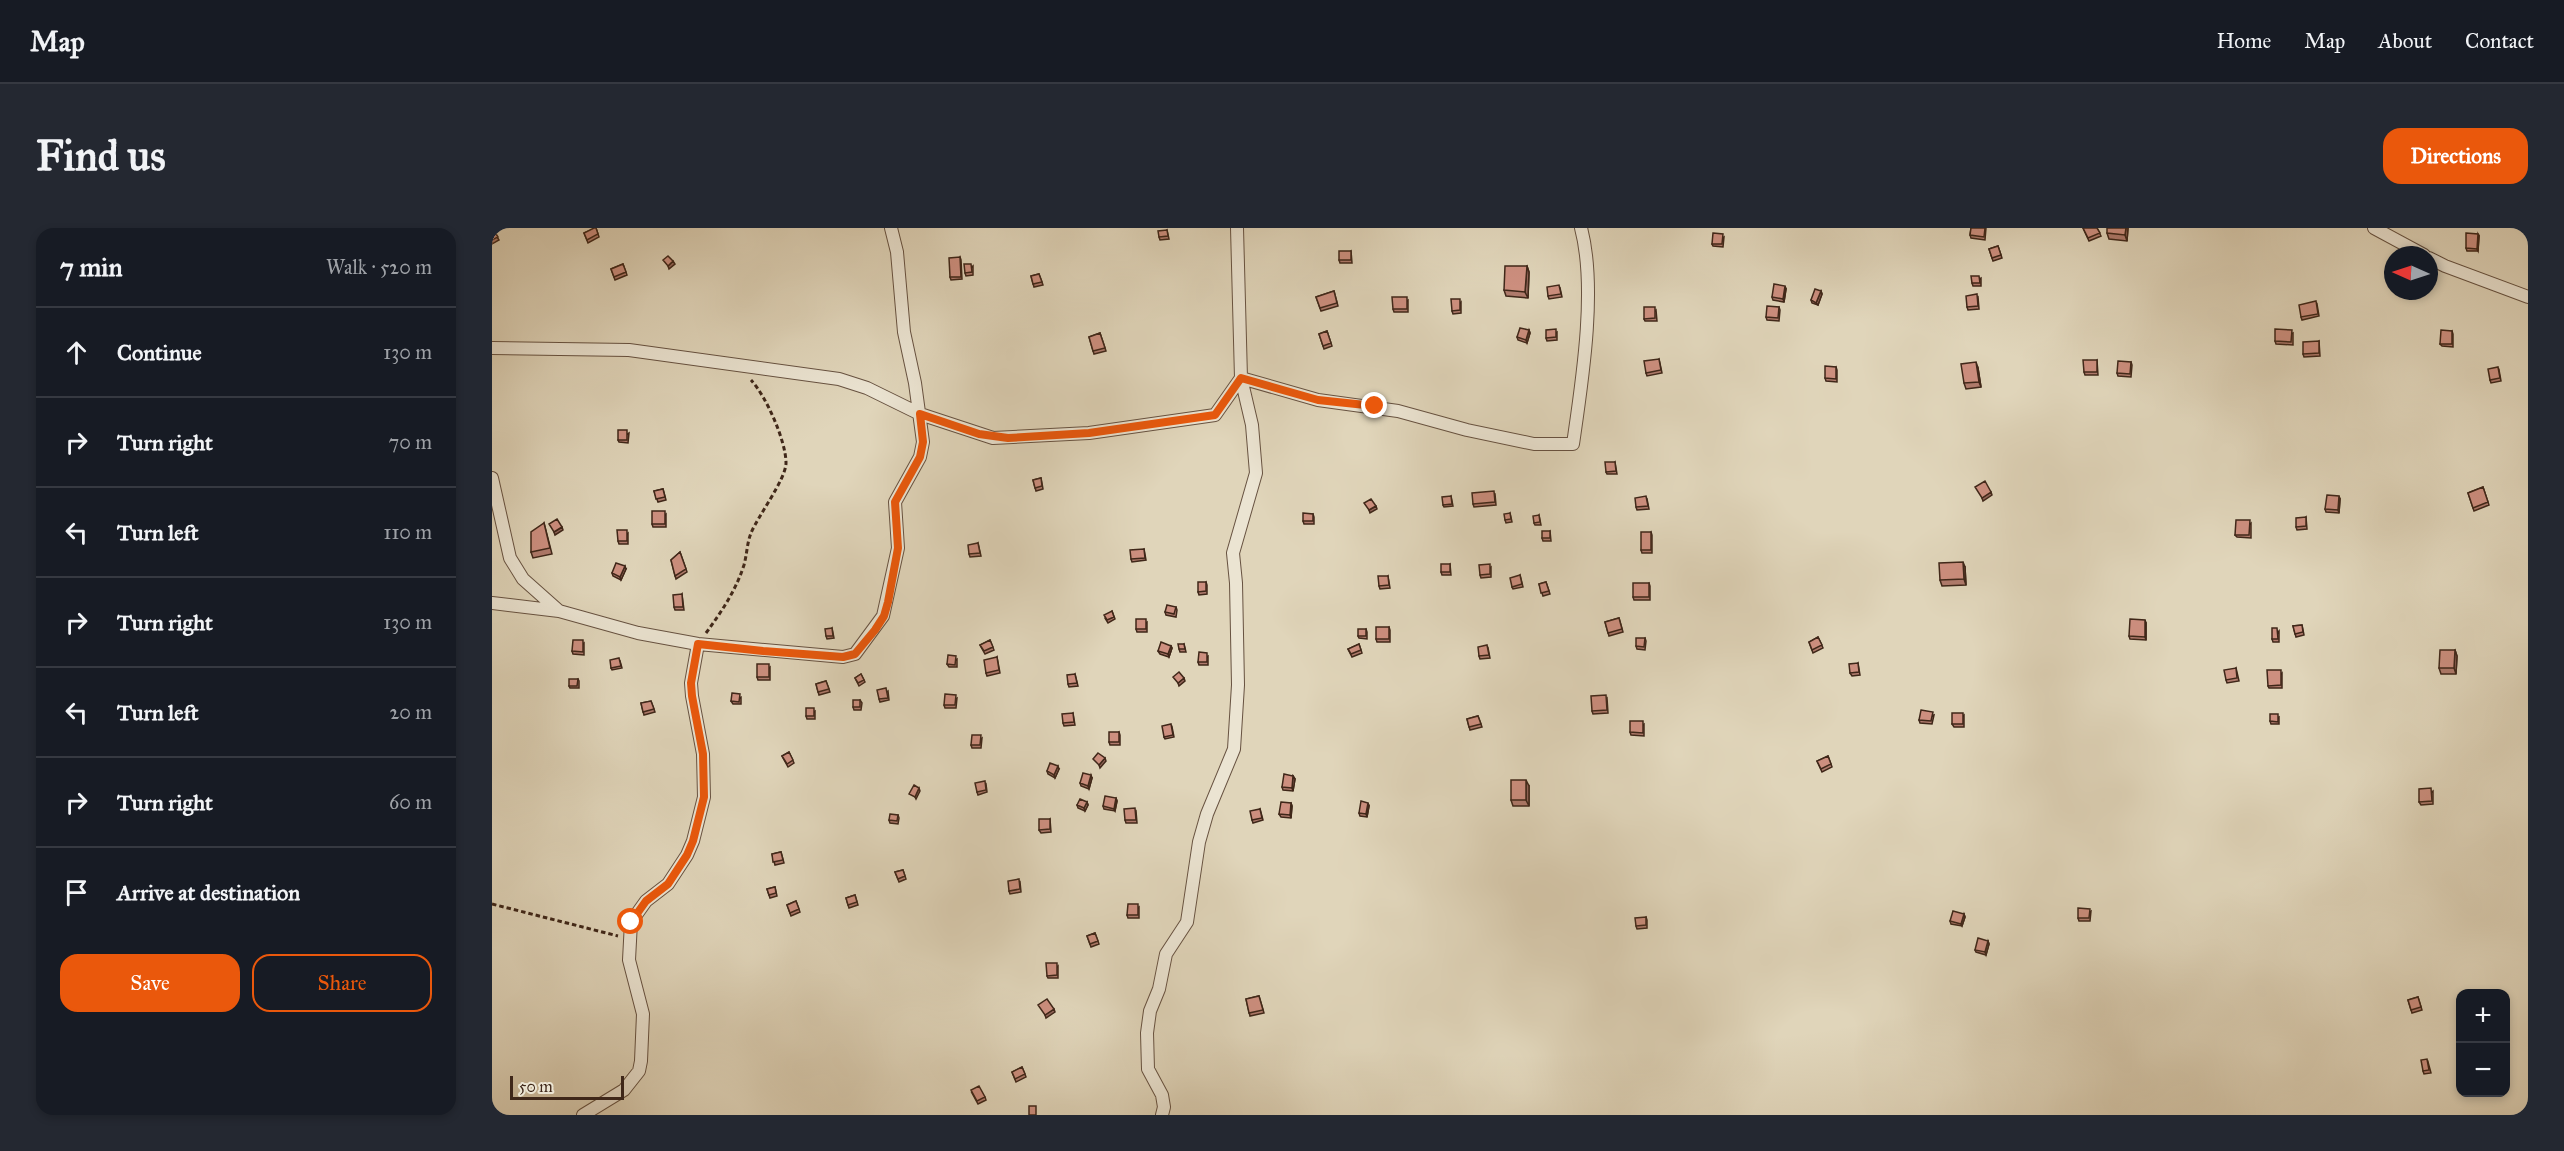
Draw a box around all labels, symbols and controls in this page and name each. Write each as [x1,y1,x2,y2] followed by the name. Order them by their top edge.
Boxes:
[30,24,85,59] text: Map
[2216,28,2271,54] text: Home
[2304,28,2345,54] text: Map
[2378,28,2432,54] text: About
[2465,28,2534,54] text: Contact
[2383,128,2528,184] button: Directions
[36,130,166,182] text: Find us
[2384,246,2438,300] north arrow
[60,251,123,283] text: 7 min
[326,255,432,279] text: Walk · 520 m
[60,336,93,369] icon: ahead
[117,339,202,366] text: Continue
[383,340,432,364] text: 130 m
[1361,392,1387,418] route end
[60,426,93,459] icon: right
[117,429,213,456] text: Turn right
[389,430,432,454] text: 70 m
[60,516,93,549] icon: left
[117,519,199,546] text: Turn left
[384,520,432,544] text: 110 m
[60,606,93,639] icon: right
[117,609,213,636] text: Turn right
[383,610,432,634] text: 130 m
[60,696,93,729] icon: left
[117,699,199,726] text: Turn left
[389,700,432,724] text: 20 m
[60,786,93,819] icon: right
[117,789,213,816] text: Turn right
[389,790,432,814] text: 60 m
[60,876,93,909] icon: arrive
[117,879,300,906] text: Arrive at destination
[617,908,643,934] route start
[60,954,240,1012] button: Save
[252,954,432,1012] button: Share
[2456,989,2510,1097] map controls
[2456,989,2510,1043] button: +
[2456,1043,2510,1097] button: −
[510,1073,624,1100] scale bar
[519,1077,553,1096] text: 50 m

